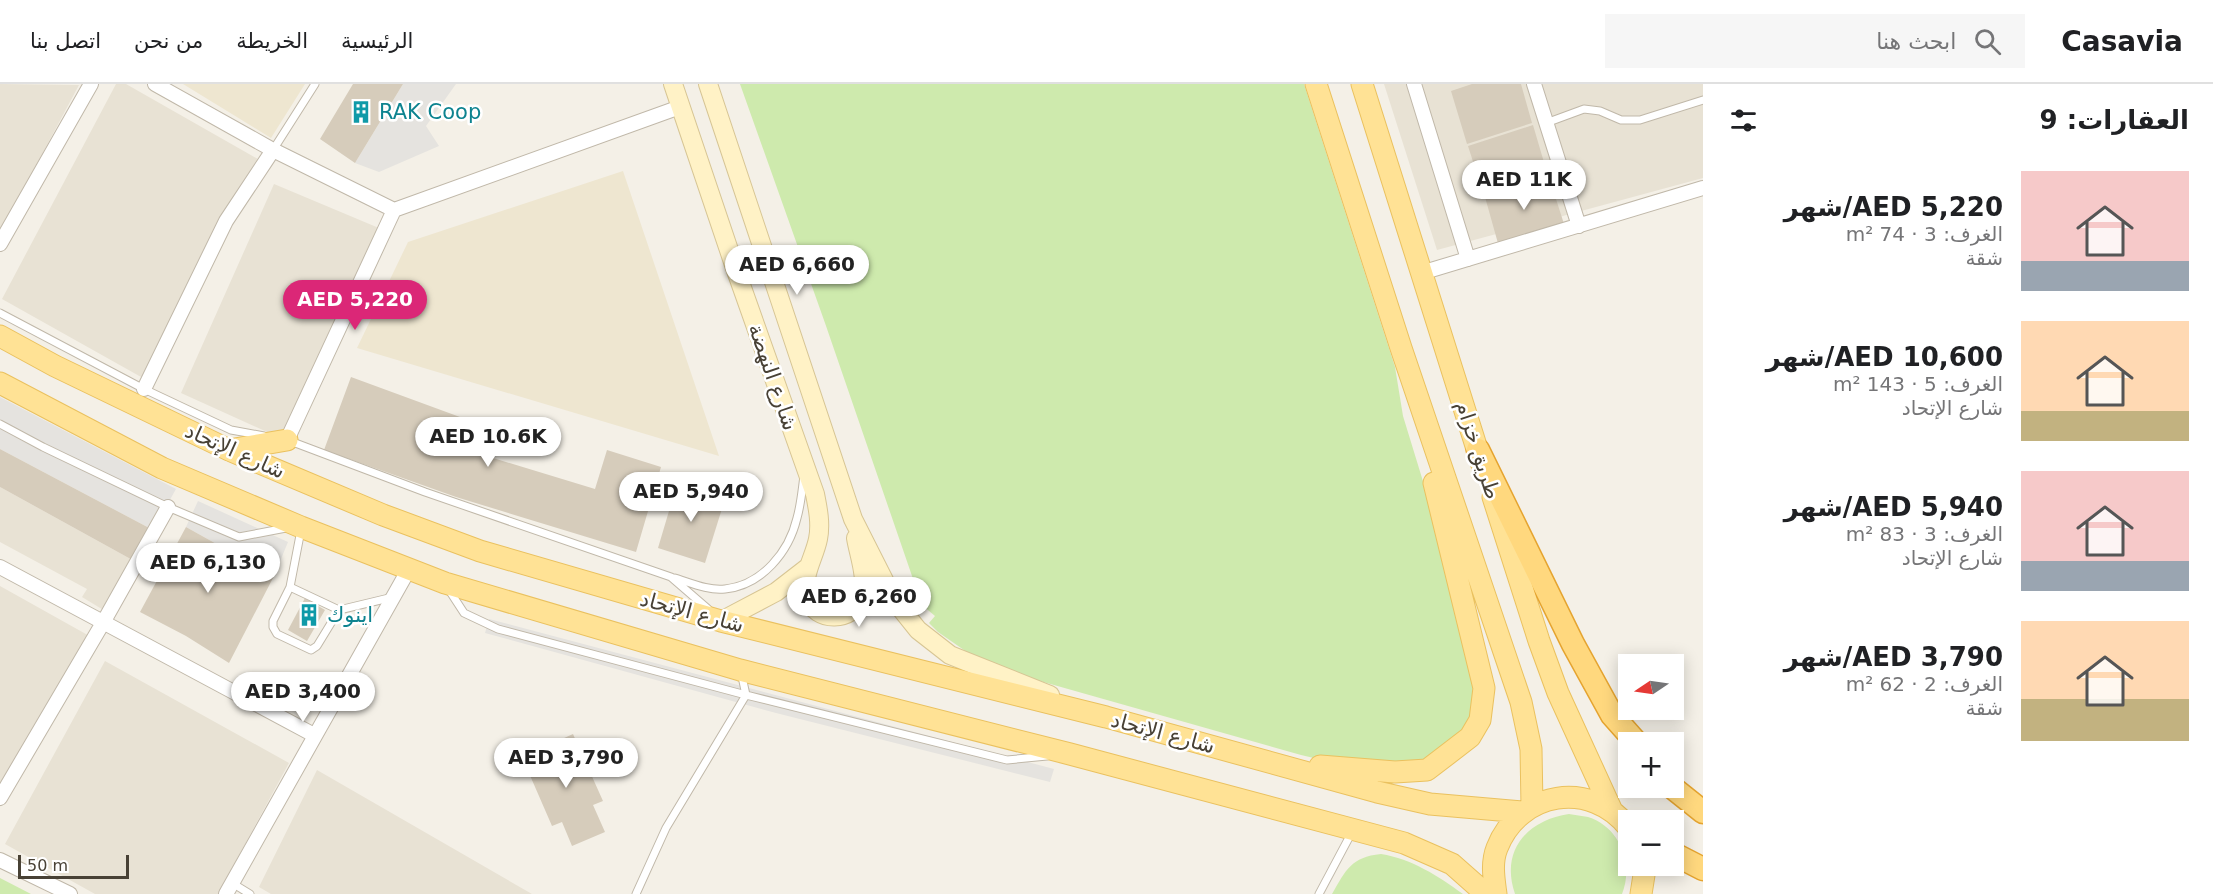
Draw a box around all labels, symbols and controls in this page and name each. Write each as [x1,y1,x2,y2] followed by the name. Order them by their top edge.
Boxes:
[1605,14,2025,68] search box
[1971,25,2004,58] icon: search
[2061,25,2183,58] text: Casavia
[30,29,101,53] text: اتصل بنا
[134,29,203,53] text: من نحن
[236,29,308,53] text: الخريطة
[341,29,413,53] text: الرئيسية
[1876,29,1956,54] text: ابحث هنا
[348,99,374,125] building icon: RAK Coop
[379,100,481,124] place label: RAK Coop
[1727,104,1760,137] icon: filters
[2040,105,2189,135] text: العقارات: 9
[1469,160,1579,211] pin: AED 11K
[1476,167,1572,191] text: AED 11K
[1784,192,2003,222] text: AED 5,220/شهر
[2069,195,2141,267] icon: home
[1846,222,2003,246] text: الغرف: 3 · 74 m²
[728,245,866,296] pin: AED 6,660
[1965,246,2003,270] text: شقة
[739,252,855,276] text: AED 6,660
[286,280,424,331] pin: AED 5,220
[297,287,413,311] text: AED 5,220
[744,321,802,433] street label: شارع النهضة
[1766,342,2003,372] text: AED 10,600/شهر
[2069,345,2141,417] icon: home
[1833,372,2003,396] text: الغرف: 5 · 143 m²
[1902,396,2003,420] text: شارع الإتحاد
[1451,398,1505,502] street label: طريق خزام
[419,417,557,468] pin: AED 10.6K
[182,418,288,484] street label: شارع الإتحاد
[429,424,547,448] text: AED 10.6K
[622,472,760,523] pin: AED 5,940
[633,479,749,503] text: AED 5,940
[1784,492,2003,522] text: AED 5,940/شهر
[2069,495,2141,567] icon: home
[1846,522,2003,546] text: الغرف: 3 · 83 m²
[139,543,277,594] pin: AED 6,130
[1902,546,2003,570] text: شارع الإتحاد
[150,550,266,574] text: AED 6,130
[790,577,928,628] pin: AED 6,260
[801,584,917,608] text: AED 6,260
[638,587,746,637] street label: شارع الإتحاد
[296,602,322,628] building icon: اينوك
[327,603,373,627] place label: اينوك
[1784,642,2003,672] text: AED 3,790/شهر
[2069,645,2141,717] icon: home
[1618,654,1684,720] north arrow
[1618,654,1684,876] map controls
[234,672,372,723] pin: AED 3,400
[1846,672,2003,696] text: الغرف: 2 · 62 m²
[245,679,361,703] text: AED 3,400
[1965,696,2003,720] text: شقة
[1109,708,1217,758] street label: شارع الإتحاد
[1618,732,1684,798] button: +
[497,738,635,789] pin: AED 3,790
[508,745,624,769] text: AED 3,790
[1618,810,1684,876] button: −
[18,852,129,880] scale bar
[27,856,68,875] text: 50 m

